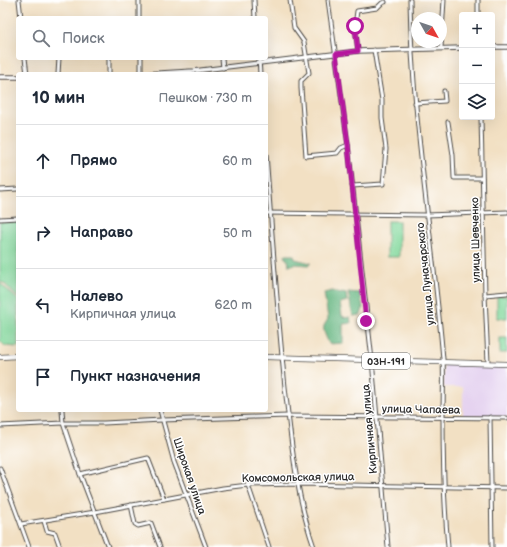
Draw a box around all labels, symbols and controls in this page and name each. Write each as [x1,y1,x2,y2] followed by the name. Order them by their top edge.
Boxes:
[411,12,447,48] north arrow
[459,12,495,120] map controls
[459,12,495,48] button: +
[16,16,268,60] search box
[346,17,364,35] route start
[30,27,52,49] icon: search
[62,29,105,48] text: Поиск
[459,48,495,84] button: −
[459,84,495,120] button: layers
[32,88,85,108] text: 10 мин
[159,90,252,106] text: Пешком · 730 m
[32,150,54,172] icon: ahead
[70,151,117,170] text: Прямо
[222,153,252,169] text: 60 m
[468,197,483,283] street label: улица Шевченко
[32,222,54,244] icon: right
[414,222,437,326] street label: улица Луначарского
[70,223,133,242] text: Направо
[223,225,252,241] text: 50 m
[70,287,123,306] text: Налево
[32,294,54,316] icon: left
[214,297,252,313] text: 620 m
[70,306,176,322] text: Кирпичная улица
[357,312,375,330] route end
[362,353,410,369] road number: 03Н-191
[32,366,54,388] icon: arrive
[70,367,201,386] text: Пункт назначения
[359,383,380,474] street label: Кирпичная улица
[382,402,461,417] street label: улица Чапаева
[170,436,209,517] street label: Широкая улица
[241,470,355,485] street label: Комсомольская улица

